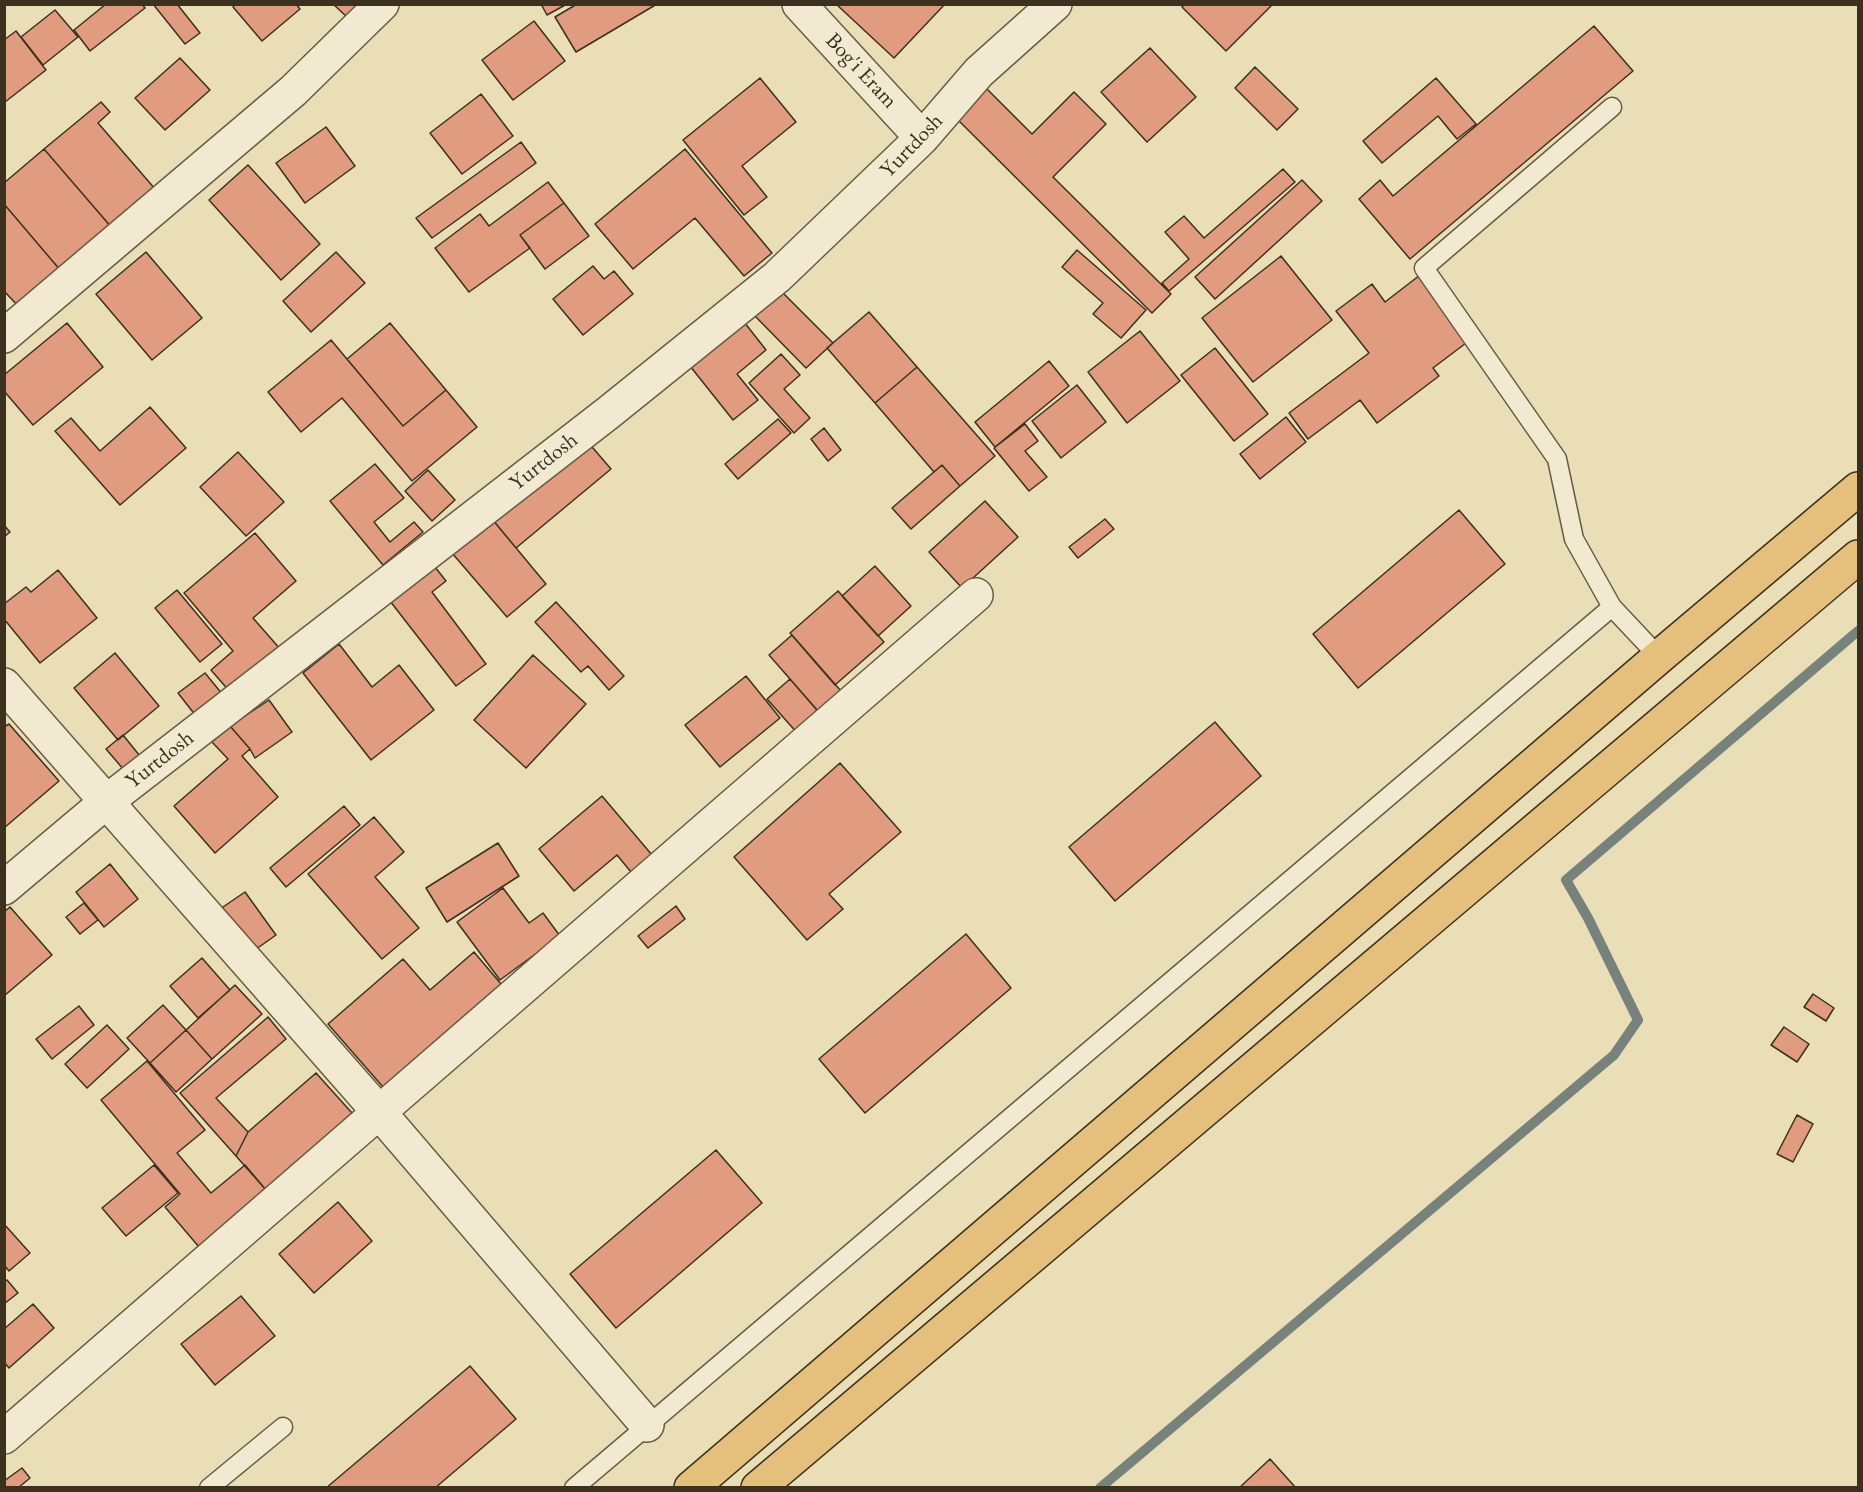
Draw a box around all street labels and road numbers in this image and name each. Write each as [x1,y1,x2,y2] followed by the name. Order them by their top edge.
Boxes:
[820,28,902,114] street label: Bog'i Eram
[875,108,949,184] street label: Yurtdosh
[505,427,583,497] street label: Yurtdosh
[121,725,199,795] street label: Yurtdosh

